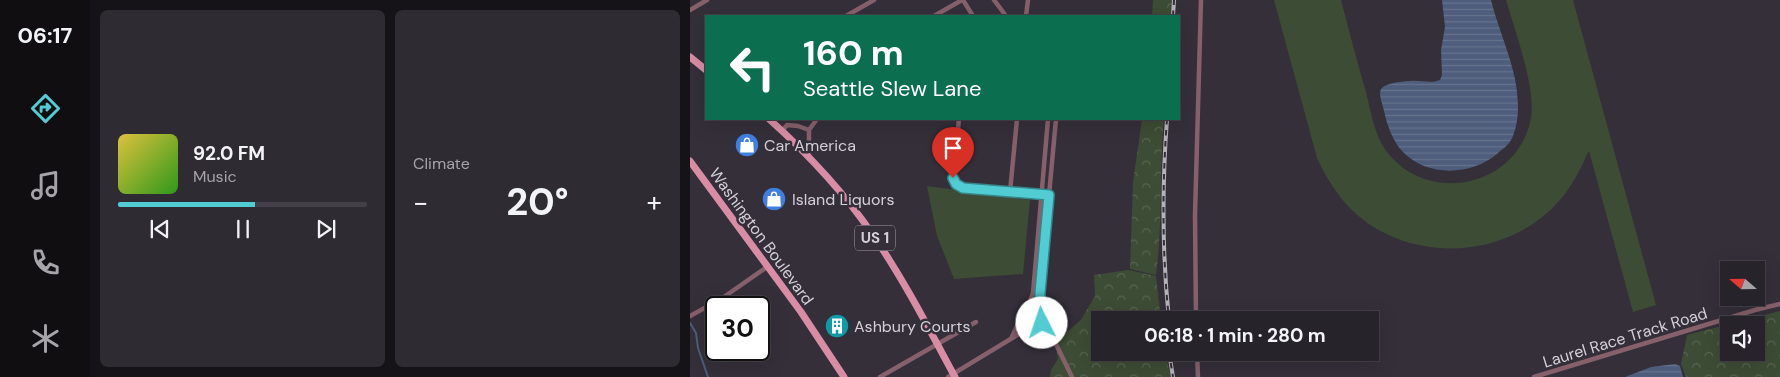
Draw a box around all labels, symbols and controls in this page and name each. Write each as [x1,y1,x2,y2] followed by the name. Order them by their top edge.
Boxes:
[18,21,72,50] text: 06:17
[803,30,904,76] text: 160 m
[720,35,785,100] icon: left
[803,74,981,103] text: Seattle Slew Lane
[28,91,63,126] icon: directions
[932,127,974,178] pin
[734,132,760,158] shop icon: Car America
[939,134,967,162] icon: arrive
[764,135,856,156] place label: Car America
[193,141,265,166] text: 92.0 FM
[413,153,470,174] text: Climate
[705,164,818,309] street label: Washington Boulevard
[193,166,237,187] text: Music
[28,168,63,203] icon: music
[506,177,569,227] text: 20°
[413,184,428,221] text: −
[647,184,662,221] text: +
[761,186,787,212] shop icon: Island Liquors
[792,189,894,210] place label: Island Liquors
[146,215,174,243] icon: previous
[229,215,257,243] icon: pause
[312,215,340,243] icon: next
[855,226,895,250] road number: US 1
[28,245,63,280] icon: phone
[1720,261,1765,306] north arrow
[1720,261,1765,361] map controls
[705,296,770,361] speed limit sign: 30
[1015,296,1067,348] position arrow
[1540,302,1710,372] street label: Laurel Race Track Road
[824,313,850,339] building icon: Ashbury Courts
[854,316,970,337] place label: Ashbury Courts
[1720,316,1765,361] button: sound
[28,321,63,356] icon: climate
[1144,323,1326,348] text: 06:18 · 1 min · 280 m

